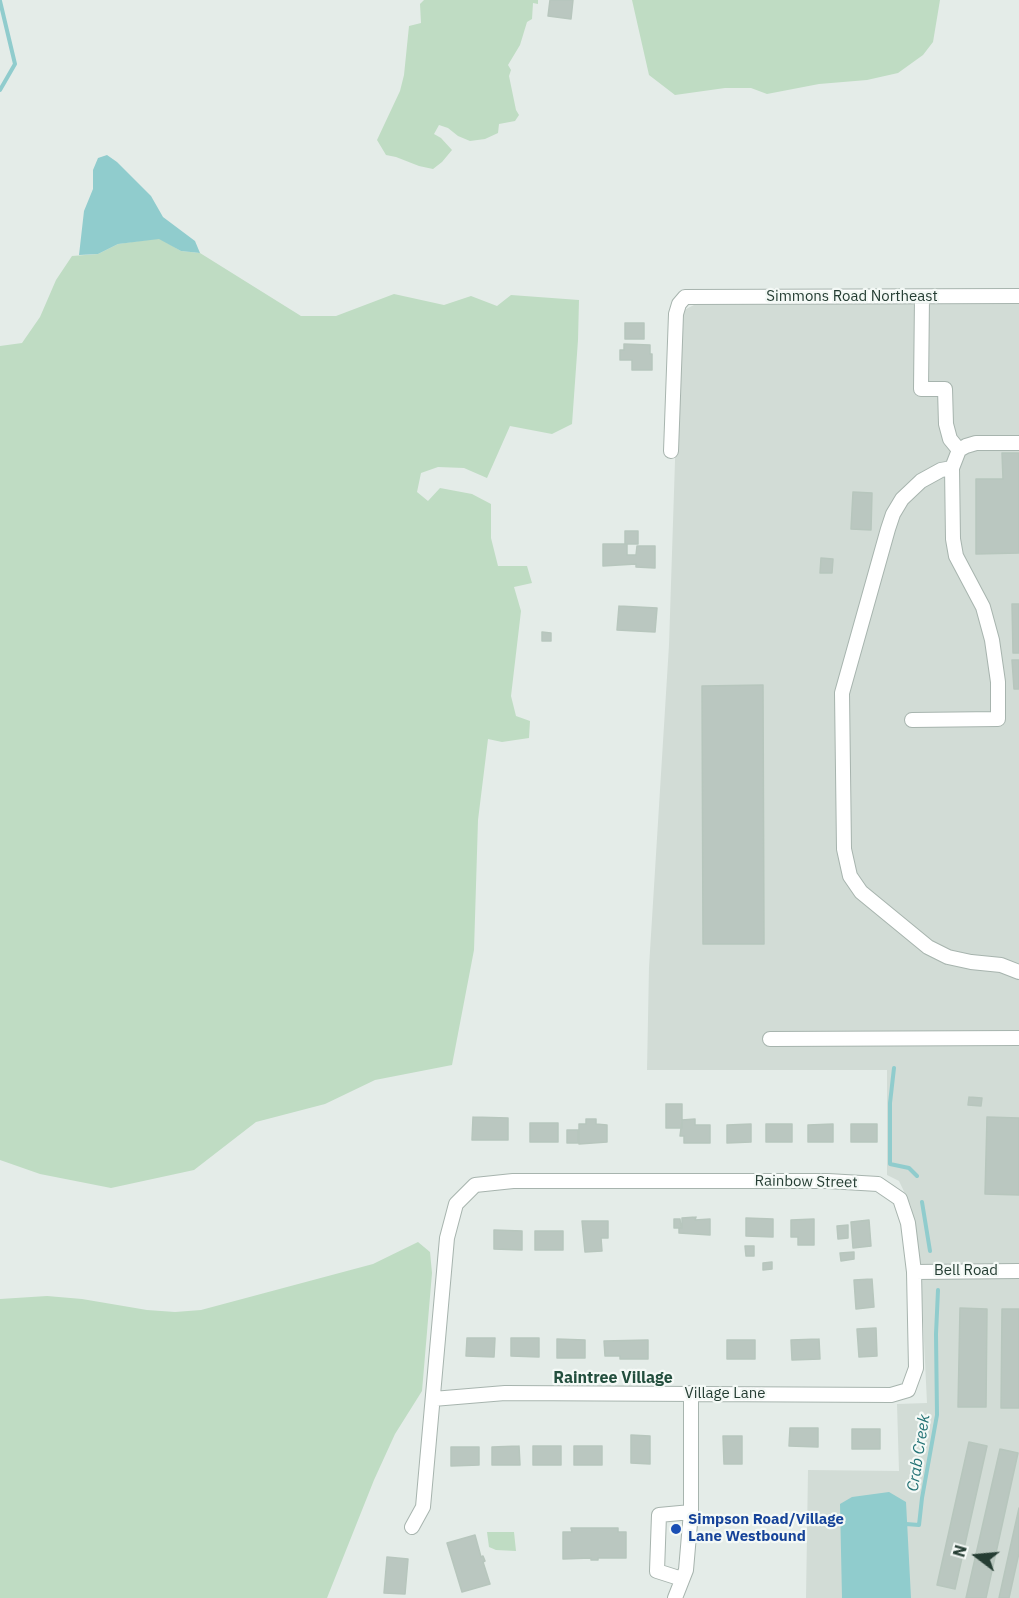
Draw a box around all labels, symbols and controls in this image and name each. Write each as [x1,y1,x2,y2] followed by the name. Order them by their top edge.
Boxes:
[766,288,938,306] street label: Simmons Road Northeast
[754,1172,858,1192] street label: Rainbow Street
[934,1262,998,1280] street label: Bell Road
[553,1368,673,1388] district label: Raintree Village
[685,1385,765,1403] street label: Village Lane
[903,1413,935,1493] water label: Crab Creek
[688,1511,844,1546] place label: Simpson Road/Village Lane Westbound
[669,1522,683,1536] marker: Simpson Road/Village Lane Westbound
[947,1526,1007,1586] north arrow
[948,1543,971,1559] text: N

